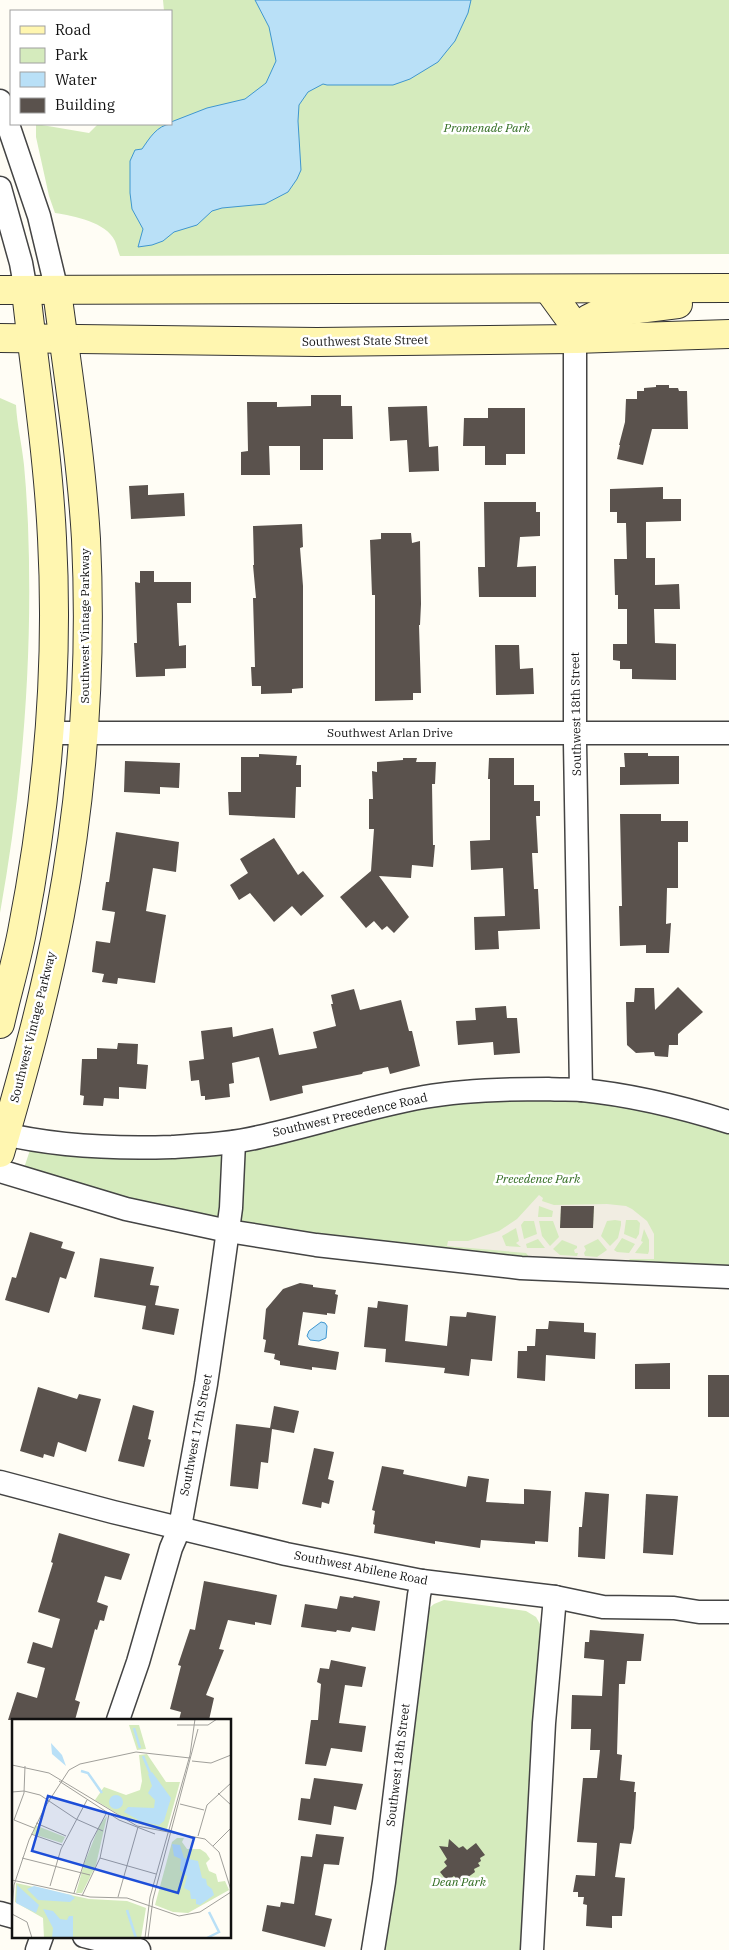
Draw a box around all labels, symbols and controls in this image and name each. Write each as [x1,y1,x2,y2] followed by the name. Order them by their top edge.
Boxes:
[10,10,172,125] legend
[55,20,91,39] text: Road
[55,45,88,64] text: Park
[55,70,97,89] text: Water
[55,95,115,114] text: Building
[443,120,531,135] park label: Promenade Park
[302,332,428,349] street label: Southwest State Street
[77,548,92,704] street label: Southwest Vintage Parkway
[567,652,584,776] street label: Southwest 18th Street
[327,725,453,740] street label: Southwest Arlan Drive
[6,949,59,1104] street label: Southwest Vintage Parkway
[271,1089,429,1140] street label: Southwest Precedence Road
[495,1171,581,1186] park label: Precedence Park
[176,1373,215,1497] street label: Southwest 17th Street
[293,1547,429,1588] street label: Southwest Abilene Road
[383,1703,412,1827] street label: Southwest 18th Street
[12,1719,231,1938] inset map
[431,1874,487,1889] park label: Dean Park

